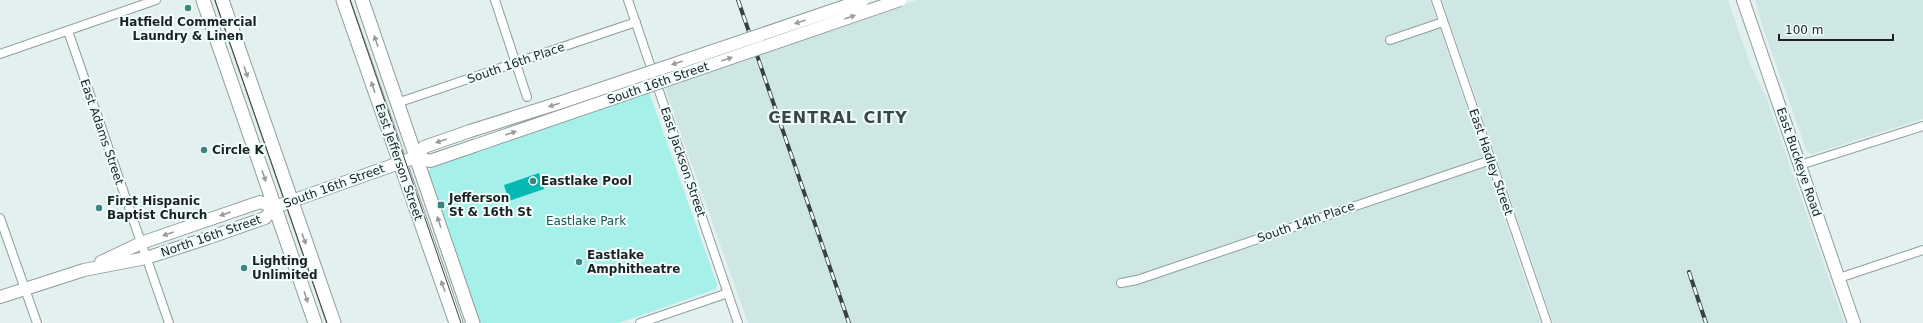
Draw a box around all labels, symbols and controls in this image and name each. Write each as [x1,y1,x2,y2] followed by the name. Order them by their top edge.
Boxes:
[183,3,193,13] marker: Hatfield Commercial Laundry & Linen
[844,14,856,20] one-way arrow
[119,15,257,43] place label: Hatfield Commercial Laundry & Linen
[1779,16,1893,42] scale bar
[793,19,805,25] one-way arrow
[1785,23,1823,37] text: 100 m
[372,35,378,47] one-way arrow
[465,40,567,86] street label: South 16th Place
[721,56,733,62] one-way arrow
[605,59,711,107] street label: South 16th Street
[670,60,682,66] one-way arrow
[243,67,249,79] one-way arrow
[77,77,127,187] street label: East Adams Street
[370,80,376,92] one-way arrow
[372,102,426,223] street label: East Jefferson Street
[547,102,559,108] one-way arrow
[658,105,709,219] street label: East Jackson Street
[1774,106,1824,218] street label: East Buckeye Road
[1466,107,1516,217] street label: East Hadley Street
[768,108,908,127] district label: CENTRAL CITY
[505,130,517,136] one-way arrow
[435,138,447,144] one-way arrow
[212,143,264,157] place label: Circle K
[199,145,209,155] marker: Circle K
[282,161,387,211] street label: South 16th Street
[262,171,268,183] one-way arrow
[541,174,632,188] place label: Eastlake Pool
[528,176,538,186] marker: Eastlake Pool
[448,191,532,219] place label: Jefferson St & 16th St
[107,194,207,222] place label: First Hispanic Baptist Church
[1255,199,1357,245] street label: South 14th Place
[436,200,446,210] marker: Jefferson St & 16th St
[94,203,104,213] marker: First Hispanic Baptist Church
[219,211,231,217] one-way arrow
[159,212,263,260] street label: North 16th Street
[546,214,626,228] park label: Eastlake Park
[435,215,441,227] one-way arrow
[162,231,174,237] one-way arrow
[301,233,307,245] one-way arrow
[587,248,680,276] place label: Eastlake Amphitheatre
[252,254,318,282] place label: Lighting Unlimited
[574,257,584,267] marker: Eastlake Amphitheatre
[239,263,249,273] marker: Lighting Unlimited
[439,280,445,292] one-way arrow
[304,292,310,304] one-way arrow

